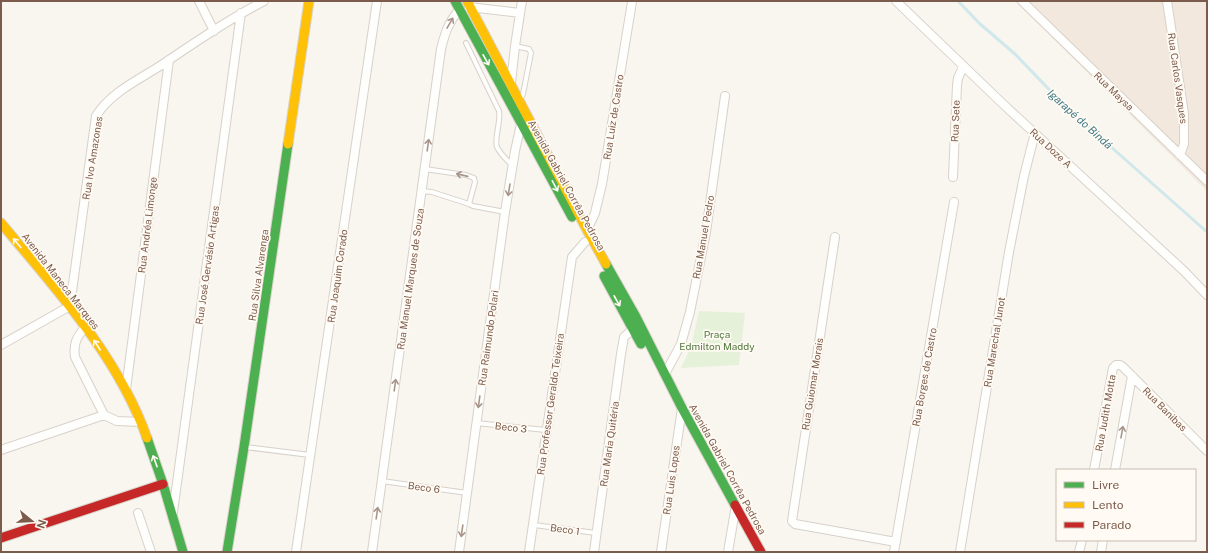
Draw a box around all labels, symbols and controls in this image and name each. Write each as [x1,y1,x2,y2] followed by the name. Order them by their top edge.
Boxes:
[446,17,454,29] one-way arrow
[1166,32,1190,124] street label: Rua Carlos Vasques
[483,54,490,66] one-way arrow
[1092,69,1136,113] street label: Rua Maysa
[600,73,626,161] street label: Rua Luiz de Castro
[1045,87,1115,151] water label: Igarapé do Bindá
[948,99,962,142] street label: Rua Sete
[79,115,105,201] street label: Rua Ivo Amazonas
[526,118,608,252] street label: Avenida Gabriel Corrêa Pedrosa
[1028,126,1074,170] street label: Rua Doze A
[424,139,432,152] one-way arrow
[456,170,469,178] one-way arrow
[135,176,159,274] street label: Rua Andréa Limonge
[552,180,559,192] one-way arrow
[504,183,512,196] one-way arrow
[690,194,716,280] street label: Rua Manuel Pedro
[193,205,221,325] street label: Rua José Gervásio Artigas
[394,207,426,351] street label: Rua Manuel Marques de Souza
[246,228,270,322] street label: Rua Silva Alvarenga
[324,228,350,324] street label: Rua Joaquim Corado
[20,230,102,332] street label: Avenida Maneca Marques
[13,238,22,248] one-way arrow
[475,289,501,387] street label: Rua Raimundo Polari
[614,294,621,306] one-way arrow
[981,296,1007,388] street label: Rua Marechal Junot
[909,326,939,427] street label: Rua Borges de Castro
[679,328,755,352] park label: Praça Edmilton Maddy
[534,332,566,476] street label: Rua Professor Geraldo Teixeira
[799,337,825,431] street label: Rua Guiomar Morais
[93,340,101,351] one-way arrow
[1092,374,1118,452] street label: Rua Judith Motta
[391,379,399,392] one-way arrow
[1140,384,1190,434] street label: Rua Banibas
[475,395,483,408] one-way arrow
[597,400,621,488] street label: Rua Maria Quitéria
[687,402,769,536] street label: Avenida Gabriel Corrêa Pedrosa
[494,419,528,435] street label: Beco 3
[1118,426,1126,439] one-way arrow
[660,445,682,515] street label: Rua Luis Lopes
[151,455,158,468] one-way arrow
[1056,469,1196,541] legend
[1092,478,1120,492] text: Livre
[407,479,441,495] street label: Beco 6
[1092,498,1124,512] text: Lento
[12,501,52,541] north arrow
[373,507,381,520] one-way arrow
[34,518,49,530] text: N
[1092,518,1131,532] text: Parado
[549,521,581,537] street label: Beco 1
[458,524,466,537] one-way arrow

